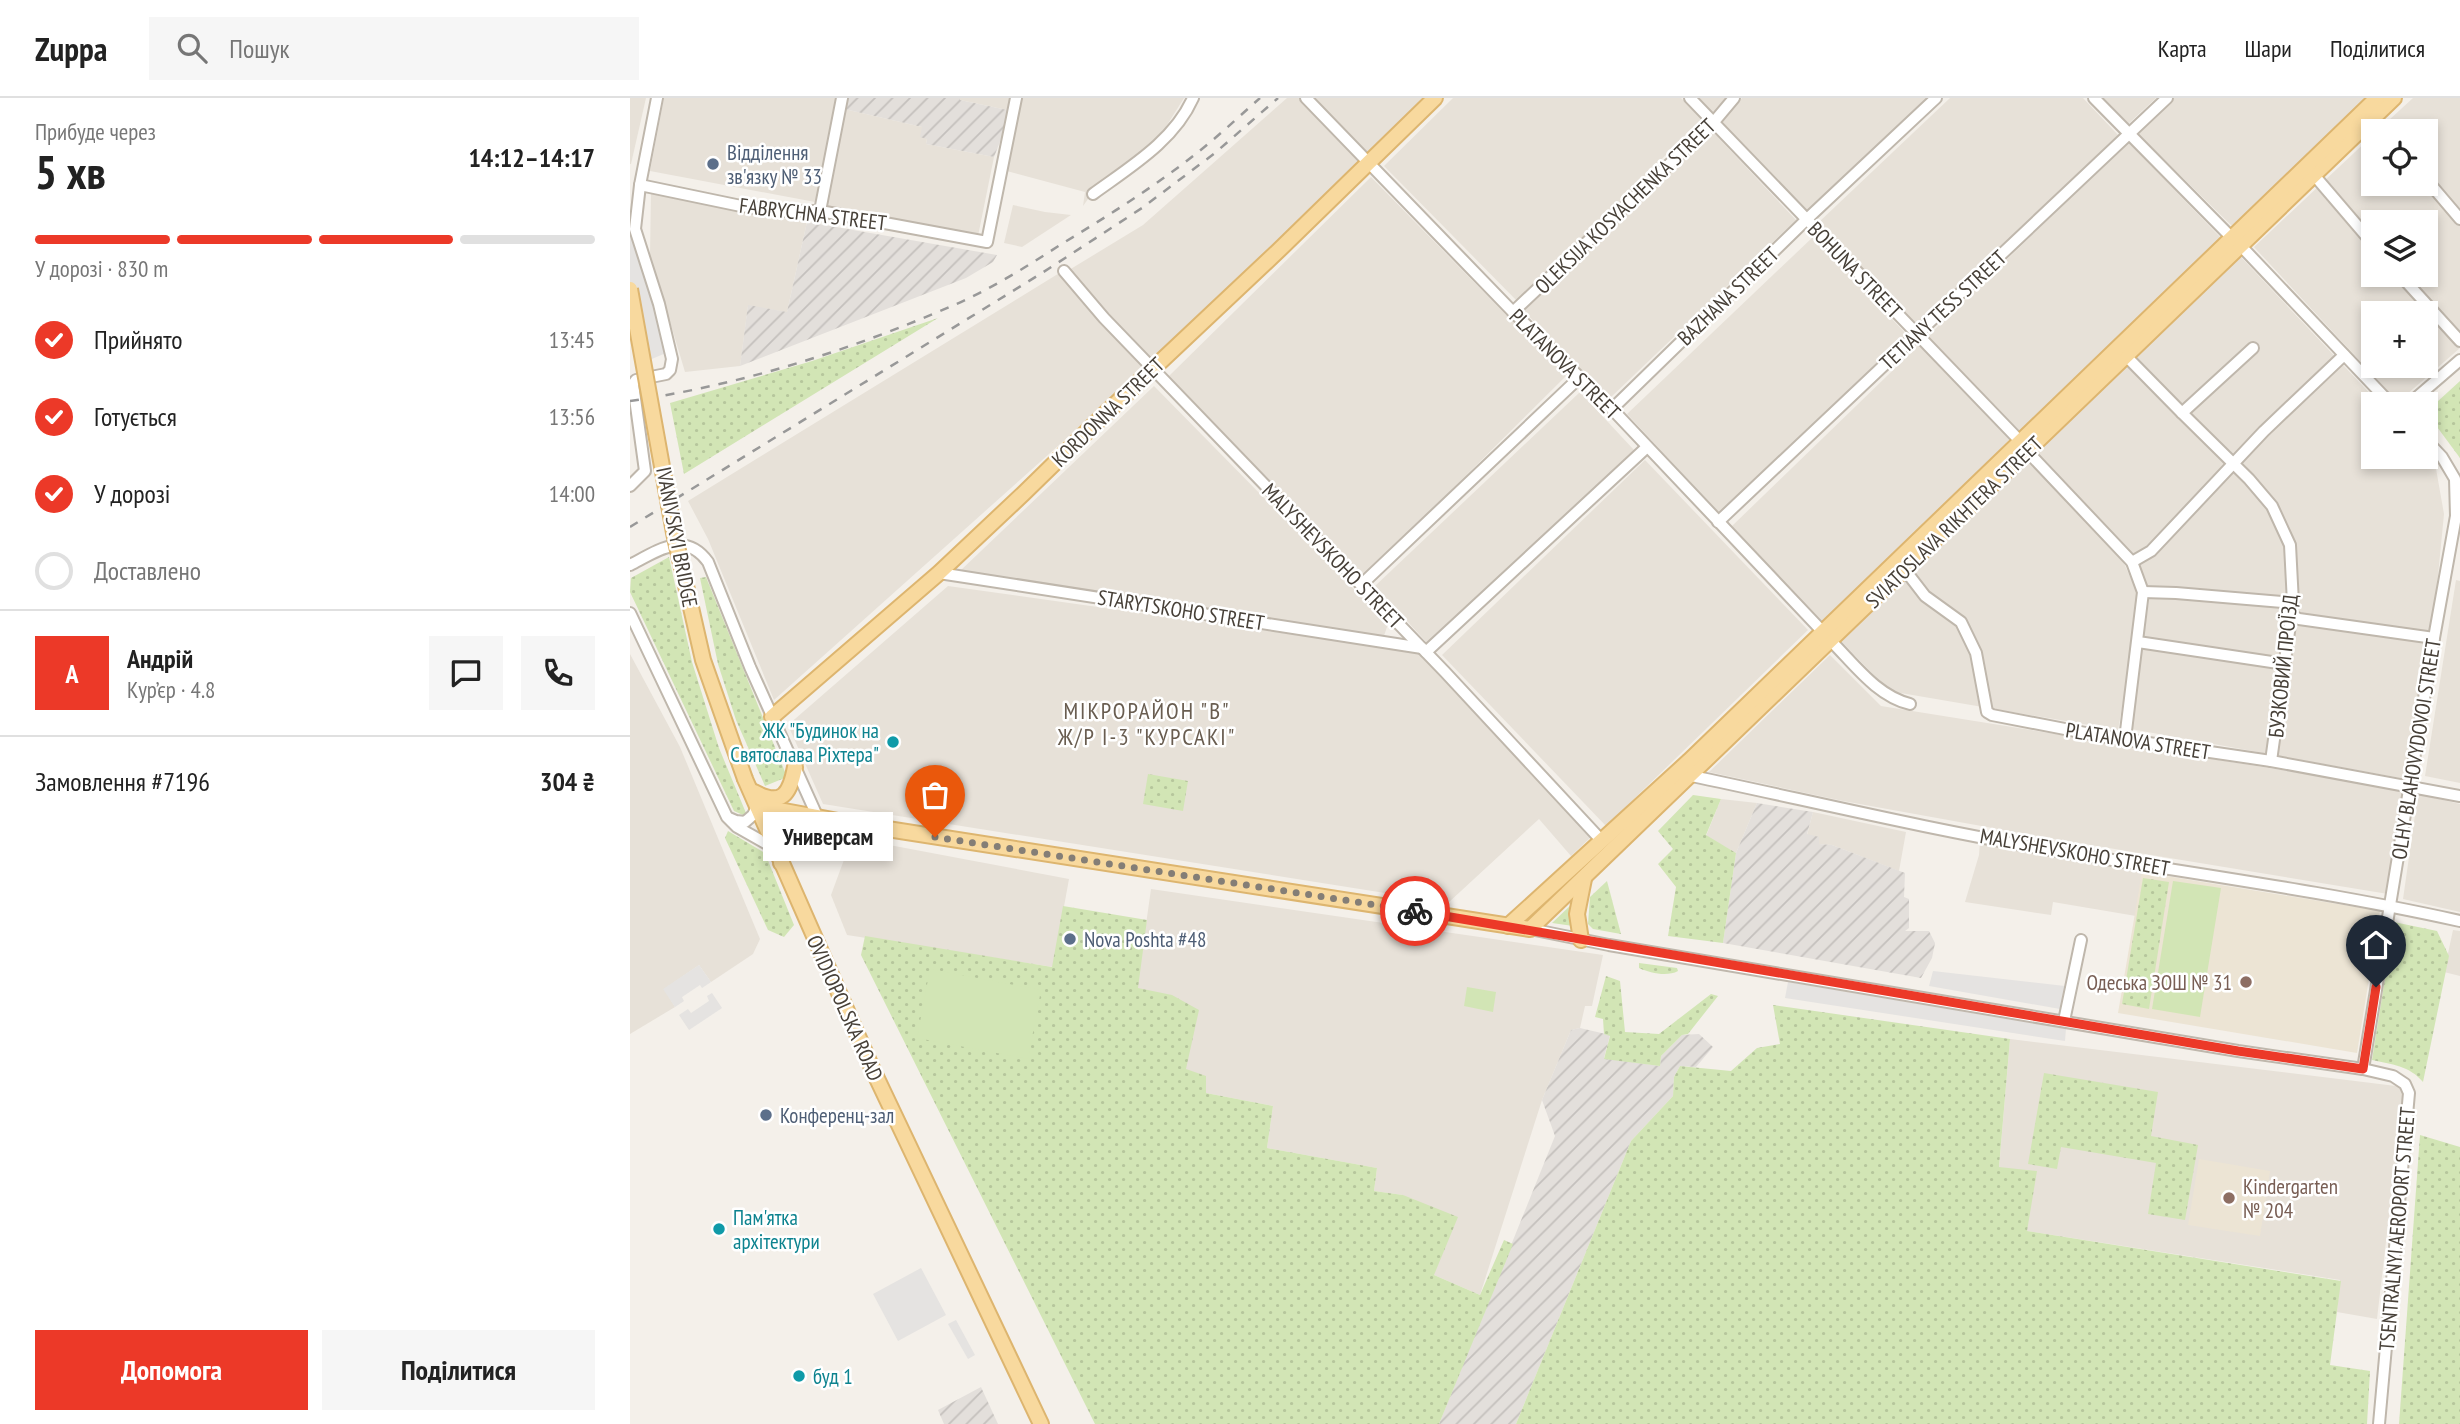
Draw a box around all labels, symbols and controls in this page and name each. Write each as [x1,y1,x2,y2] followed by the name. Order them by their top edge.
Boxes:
[149,17,639,80] search box
[35,27,107,70] text: Zuppa
[173,29,211,67] icon: search
[229,32,290,65] text: Пошук
[2158,33,2207,64] text: Карта
[2245,33,2292,64] text: Шари
[2330,33,2425,64] text: Поділитися
[1529,112,1722,299] street label: OLEKSIJA KOSYACHENKA STREET
[35,117,156,146] text: Прибуде через
[2361,119,2438,469] map controls
[2361,119,2438,196] button: locate
[727,139,822,190] place label: Відділення зв'язку № 33
[468,141,595,174] text: 14:12–14:17
[35,142,106,202] text: 5 хв
[705,156,721,172] marker: Відділення зв'язку № 33
[738,192,889,237] street label: FABRYCHNA STREET
[2361,210,2438,287] button: layers
[1802,216,1908,325] street label: BOHUNA STREET
[1672,240,1785,351] street label: BAZHANA STREET
[1874,244,2012,376] street label: TETIANY TESS STREET
[35,254,168,283] text: У дорозі · 830 m
[2361,301,2438,378] button: +
[1504,303,1627,426] street label: PLATANOVA STREET
[35,321,73,359] icon: check
[94,323,182,356] text: Прийнято
[549,325,595,354] text: 13:45
[1046,351,1170,473] street label: KORDONNA STREET
[2361,392,2438,469] button: −
[35,398,73,436] icon: check
[94,400,177,433] text: Готується
[549,402,595,431] text: 13:56
[1860,430,2049,614] street label: SVIATOSLAVA RIKHTERA STREET
[650,464,704,610] street label: IVANIVSKYI BRIDGE
[35,475,73,513] icon: check
[94,477,171,510] text: У дорозі
[1257,477,1410,635] street label: MALYSHEVSKOHO STREET
[549,479,595,508] text: 14:00
[94,554,201,587] text: Доставлено
[1096,583,1267,637] street label: STARYTSKOHO STREET
[2262,593,2304,739] street label: БУЗКОВИЙ ПРОЇЗД
[429,636,503,710] button: chat
[521,636,595,710] button: phone
[2385,636,2447,861] street label: OLHY BLAHOVYDOVOI STREET
[127,642,193,675] text: Андрій
[65,657,79,690] text: А
[127,675,215,704] text: Кур’єр · 4.8
[1057,696,1236,751] district label: МІКРОРАЙОН "В" Ж/Р I-3 "КУРСАКІ"
[2064,716,2213,766] street label: PLATANOVA STREET
[730,717,879,768] place label: ЖК "Будинок на Святослава Ріхтера"
[885,734,901,750] marker: ЖК "Будинок на Святослава Ріхтера"
[35,765,210,798] text: Замовлення #7196
[540,765,595,798] text: 304 ₴
[905,765,965,837] pin
[916,776,954,814] icon: bag
[764,812,893,862] callout: Универсам
[783,822,873,851] text: Универсам
[1978,822,2173,882] street label: MALYSHEVSKOHO STREET
[1380,876,1450,946] courier
[1396,892,1434,930] icon: bike
[2346,915,2406,987] pin
[1084,926,1206,953] place label: Nova Poshta #48
[2357,926,2395,964] icon: home
[801,931,889,1085] street label: OVIDIOPOLSKA ROAD
[1062,931,1078,947] marker: Nova Poshta #48
[2086,969,2232,996] place label: Одеська ЗОШ № 31
[2238,974,2254,990] marker: Одеська ЗОШ № 31
[780,1102,894,1129] place label: Конференц-зал
[2373,1105,2421,1352] street label: TSENTRALNYI AEROPORT STREET
[758,1107,774,1123] marker: Конференц-зал
[2243,1173,2338,1224] place label: Kindergarten № 204
[2221,1190,2237,1206] marker: Kindergarten № 204
[733,1204,820,1255] place label: Пам'ятка архітектури
[711,1221,727,1237] marker: Пам'ятка архітектури
[35,1330,308,1410] button: Допомога
[322,1330,595,1410] button: Поділитися
[813,1363,853,1390] place label: буд 1
[791,1368,807,1384] marker: буд 1

